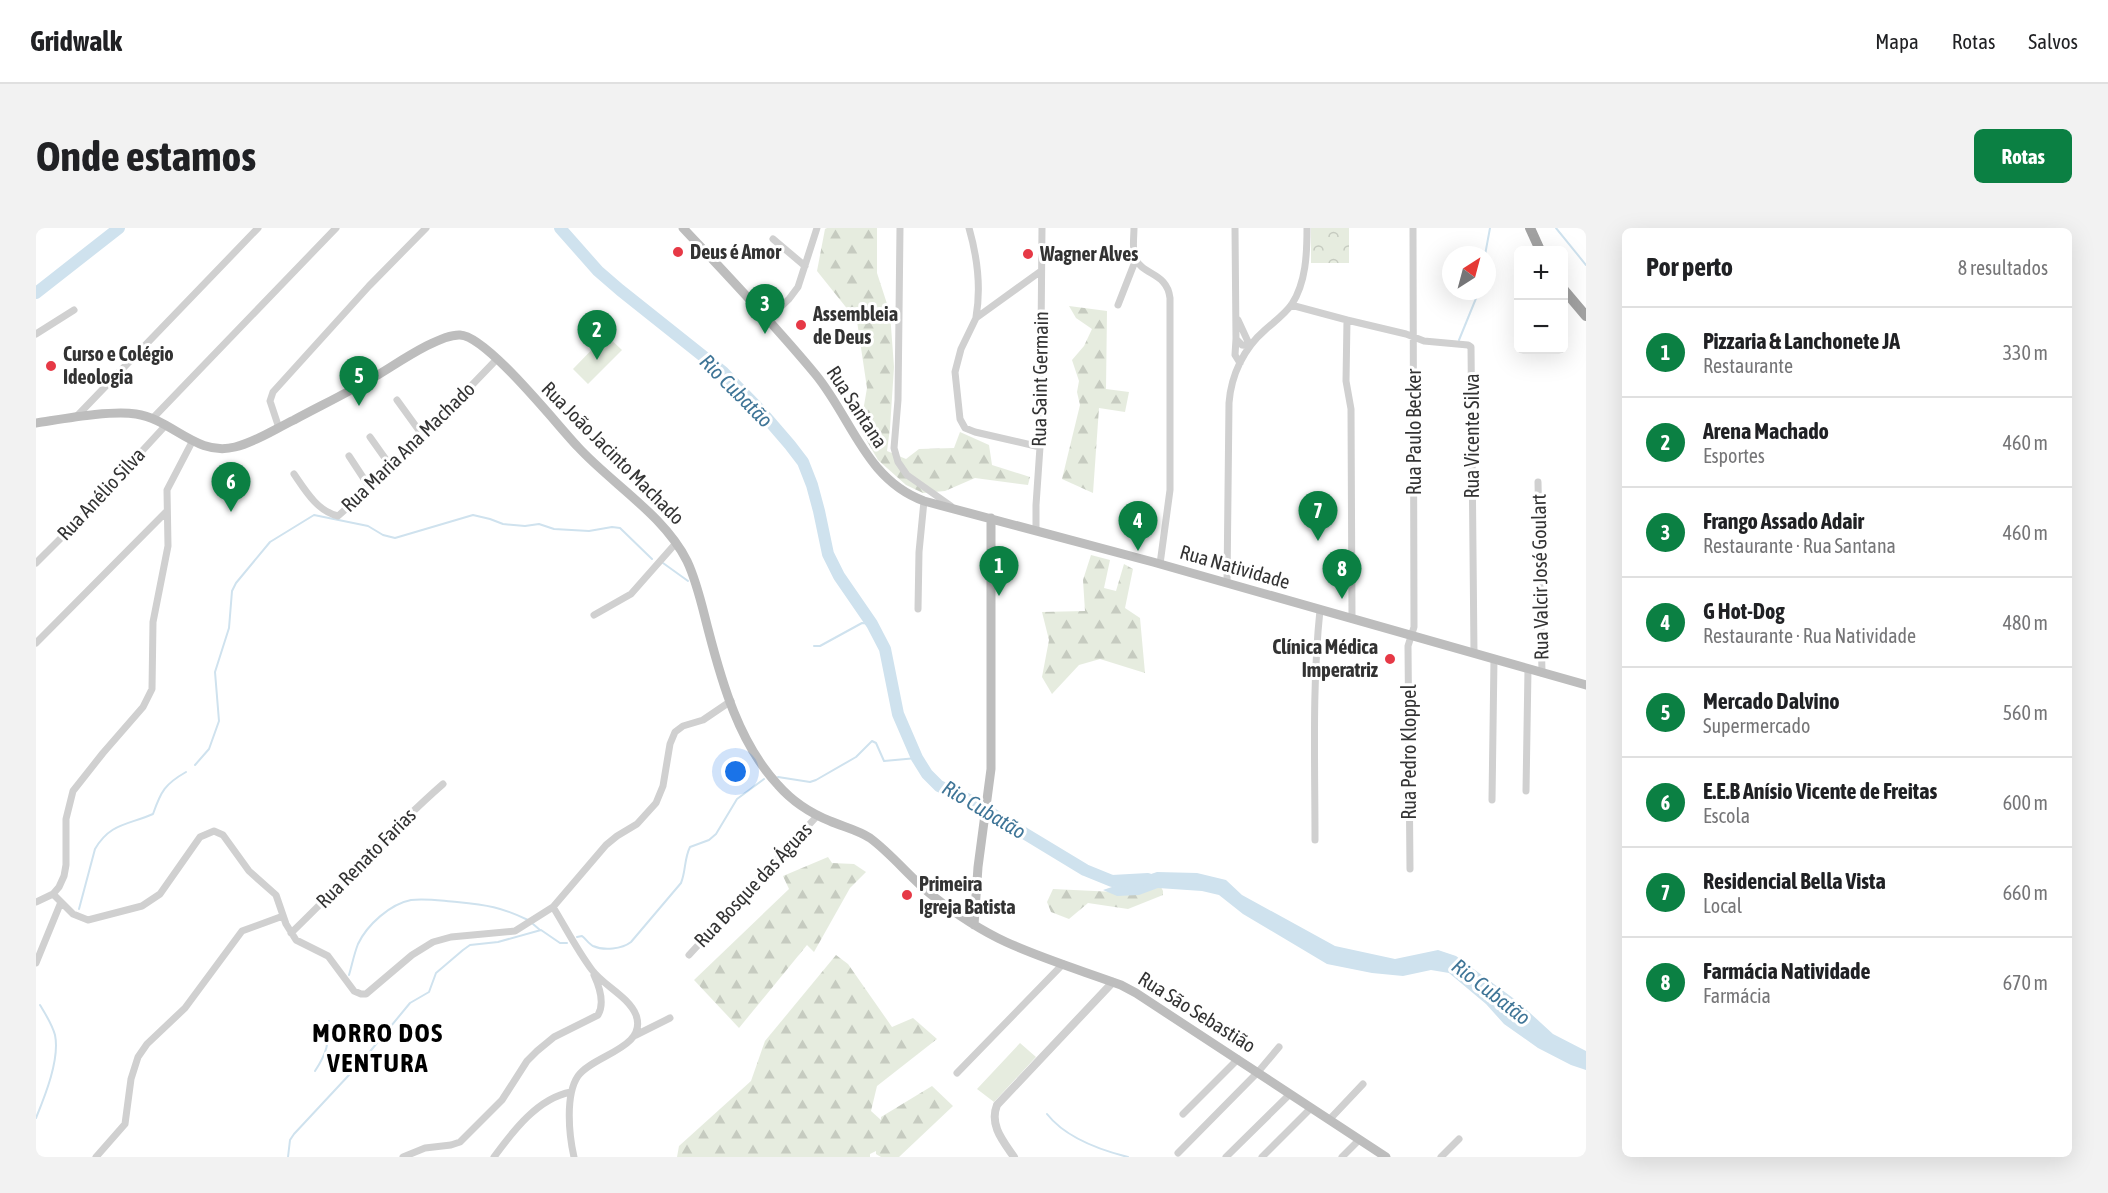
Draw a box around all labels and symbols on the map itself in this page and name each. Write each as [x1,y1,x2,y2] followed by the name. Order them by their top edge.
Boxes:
[690,240,782,263] place label: Deus é Amor
[1039,242,1138,265] place label: Wagner Alves
[671,245,685,259] marker: Deus é Amor
[1442,246,1496,300] north arrow
[1021,247,1035,261] marker: Wagner Alves
[746,285,784,334] pin: 3
[812,302,898,348] place label: Assembleia de Deus
[578,310,616,360] pin: 2
[1027,311,1052,447] street label: Rua Saint Germain
[794,318,808,332] marker: Assembleia de Deus
[63,342,174,388] place label: Curso e Colégio Ideologia
[695,349,778,432] water label: Rio Cubatão
[340,356,378,406] pin: 5
[44,359,58,373] marker: Curso e Colégio Ideologia
[822,361,892,452] street label: Rua Santana
[1402,368,1425,495] street label: Rua Paulo Becker
[1460,373,1483,499] street label: Rua Vicente Silva
[336,377,479,516] street label: Rua Maria Ana Machado
[537,377,689,529] street label: Rua João Jacinto Machado
[52,443,149,545] street label: Rua Anélio Silva
[212,462,250,512] pin: 6
[1298,492,1338,541] pin: 7
[1527,493,1552,660] street label: Rua Valcir José Goulart
[1118,502,1158,551] pin: 4
[1177,540,1293,593] street label: Rua Natividade
[980,546,1018,596] pin: 1
[1322,550,1362,599] pin: 8
[1272,635,1379,681] place label: Clínica Médica Imperatriz
[1383,652,1397,666] marker: Clínica Médica Imperatriz
[1397,684,1420,820] street label: Rua Pedro Kloppel
[721,757,750,786] your location
[939,775,1031,843] water label: Rio Cubatão
[311,803,420,912] street label: Rua Renato Farias
[689,818,816,952] street label: Rua Bosque das Águas
[919,872,1016,918] place label: Primeira Igreja Batista
[900,888,914,902] marker: Primeira Igreja Batista
[1448,953,1536,1029] water label: Rio Cubatão
[1134,966,1260,1057] street label: Rua São Sebastião
[312,1018,444,1078] district label: MORRO DOS VENTURA

